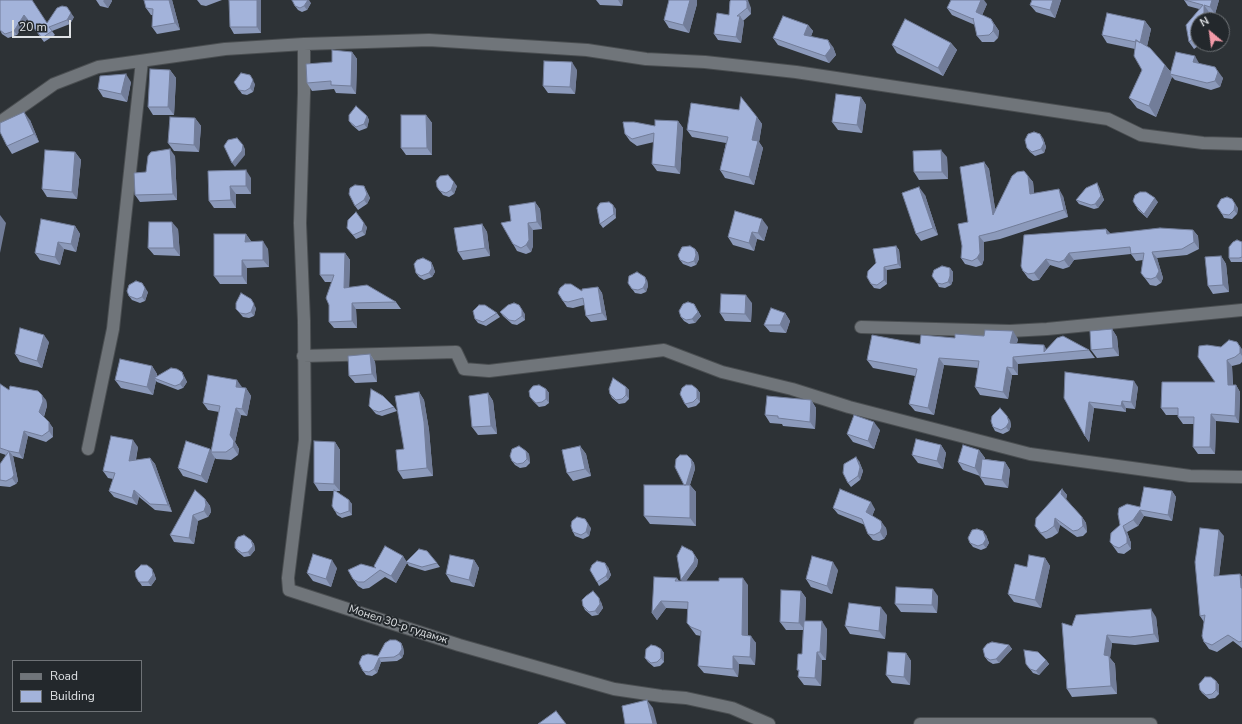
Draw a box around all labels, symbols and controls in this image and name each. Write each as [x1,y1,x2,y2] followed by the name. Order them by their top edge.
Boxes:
[14,12,73,38] scale bar
[1190,12,1230,52] north arrow
[1197,13,1212,31] text: N
[19,19,47,35] text: 20 m
[347,603,449,647] street label: Монел 30-р гудамж
[12,660,142,712] legend
[50,668,78,684] text: Road
[50,688,95,704] text: Building

